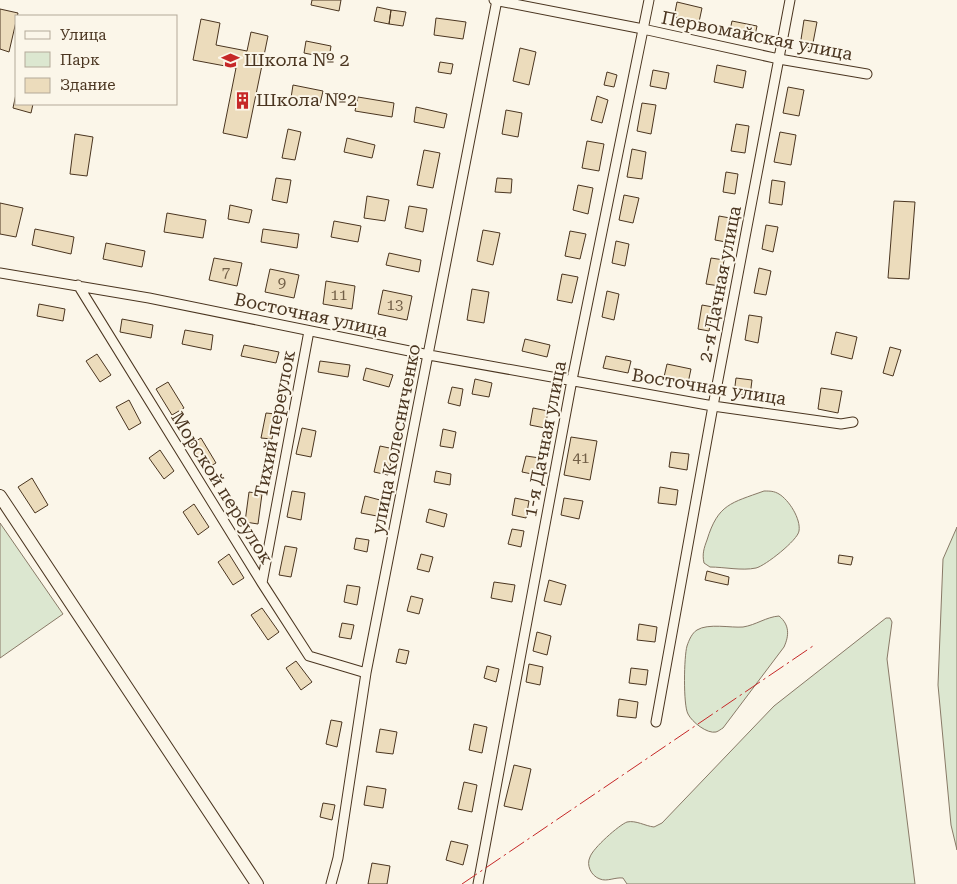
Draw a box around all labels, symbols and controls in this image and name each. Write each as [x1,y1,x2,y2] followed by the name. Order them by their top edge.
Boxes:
[660,7,855,64] street label: Первомайская улица
[15,15,178,105] legend
[60,26,106,44] text: Улица
[244,49,350,70] place label: Школа № 2
[220,50,240,70] school or university icon: Школа № 2
[60,51,100,69] text: Парк
[60,76,116,94] text: Здание
[256,89,357,110] place label: Школа №2
[232,90,252,110] building icon: Школа №2
[694,204,745,364] street label: 2-я Дачная улица
[222,263,230,281] house number: 7
[278,274,286,292] house number: 9
[331,286,347,304] house number: 11
[232,288,390,341] street label: Восточная улица
[387,296,403,314] house number: 13
[367,342,424,536] street label: улица Колесниченко
[250,348,299,499] street label: Тихий переулок
[519,359,570,519] street label: 1-я Дачная улица
[630,364,788,409] street label: Восточная улица
[167,408,278,568] street label: Морской переулок
[573,449,589,467] house number: 41

